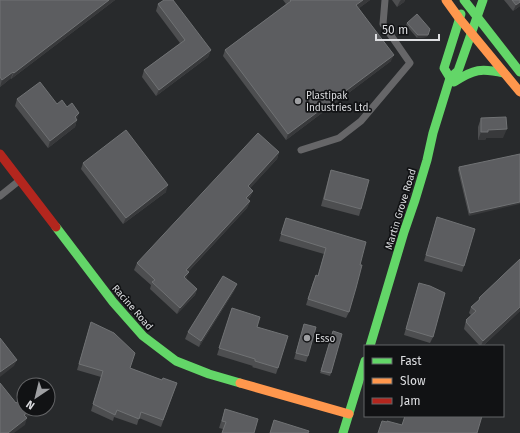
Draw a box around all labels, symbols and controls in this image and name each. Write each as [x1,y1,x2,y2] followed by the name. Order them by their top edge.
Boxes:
[376,16,439,42] scale bar
[382,23,408,37] text: 50 m
[306,90,371,114] place label: Plastipak Industries Ltd.
[293,96,303,106] marker: Plastipak Industries Ltd.
[383,167,419,251] street label: Martin Grove Road
[109,283,155,333] street label: Racine Road
[302,333,312,343] marker: Esso
[315,333,336,345] place label: Esso
[364,345,504,417] legend
[400,354,422,368] text: Fast
[400,374,426,388] text: Slow
[16,377,56,417] north arrow
[400,394,420,408] text: Jam
[24,397,37,412] text: N

